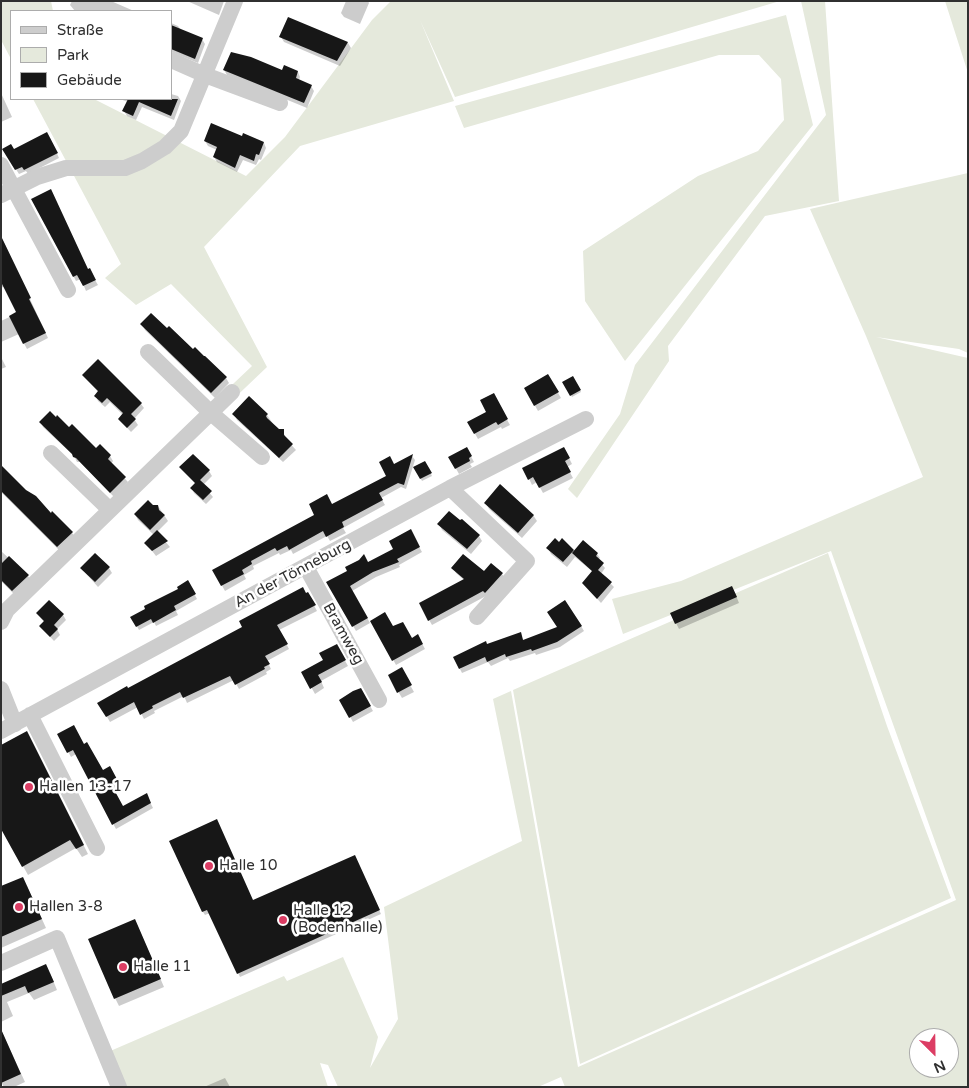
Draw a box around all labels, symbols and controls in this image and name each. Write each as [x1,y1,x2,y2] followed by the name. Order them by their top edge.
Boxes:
[10,10,172,100] legend
[57,21,103,39] text: Straße
[57,46,89,64] text: Park
[57,71,122,89] text: Gebäude
[232,536,354,612] street label: An der Tönneburg
[319,600,367,668] street label: Bramweg
[39,778,132,796] place label: Hallen 13-17
[23,781,35,793] marker: Hallen 13-17
[219,857,277,875] place label: Halle 10
[203,860,215,872] marker: Halle 10
[29,898,103,916] place label: Hallen 3-8
[13,901,25,913] marker: Hallen 3-8
[293,902,382,937] place label: Halle 12 (Bodenhalle)
[277,914,289,926] marker: Halle 12 (Bodenhalle)
[133,958,191,976] place label: Halle 11
[117,961,129,973] marker: Halle 11
[909,1028,959,1078] north arrow
[931,1056,948,1076] text: N

